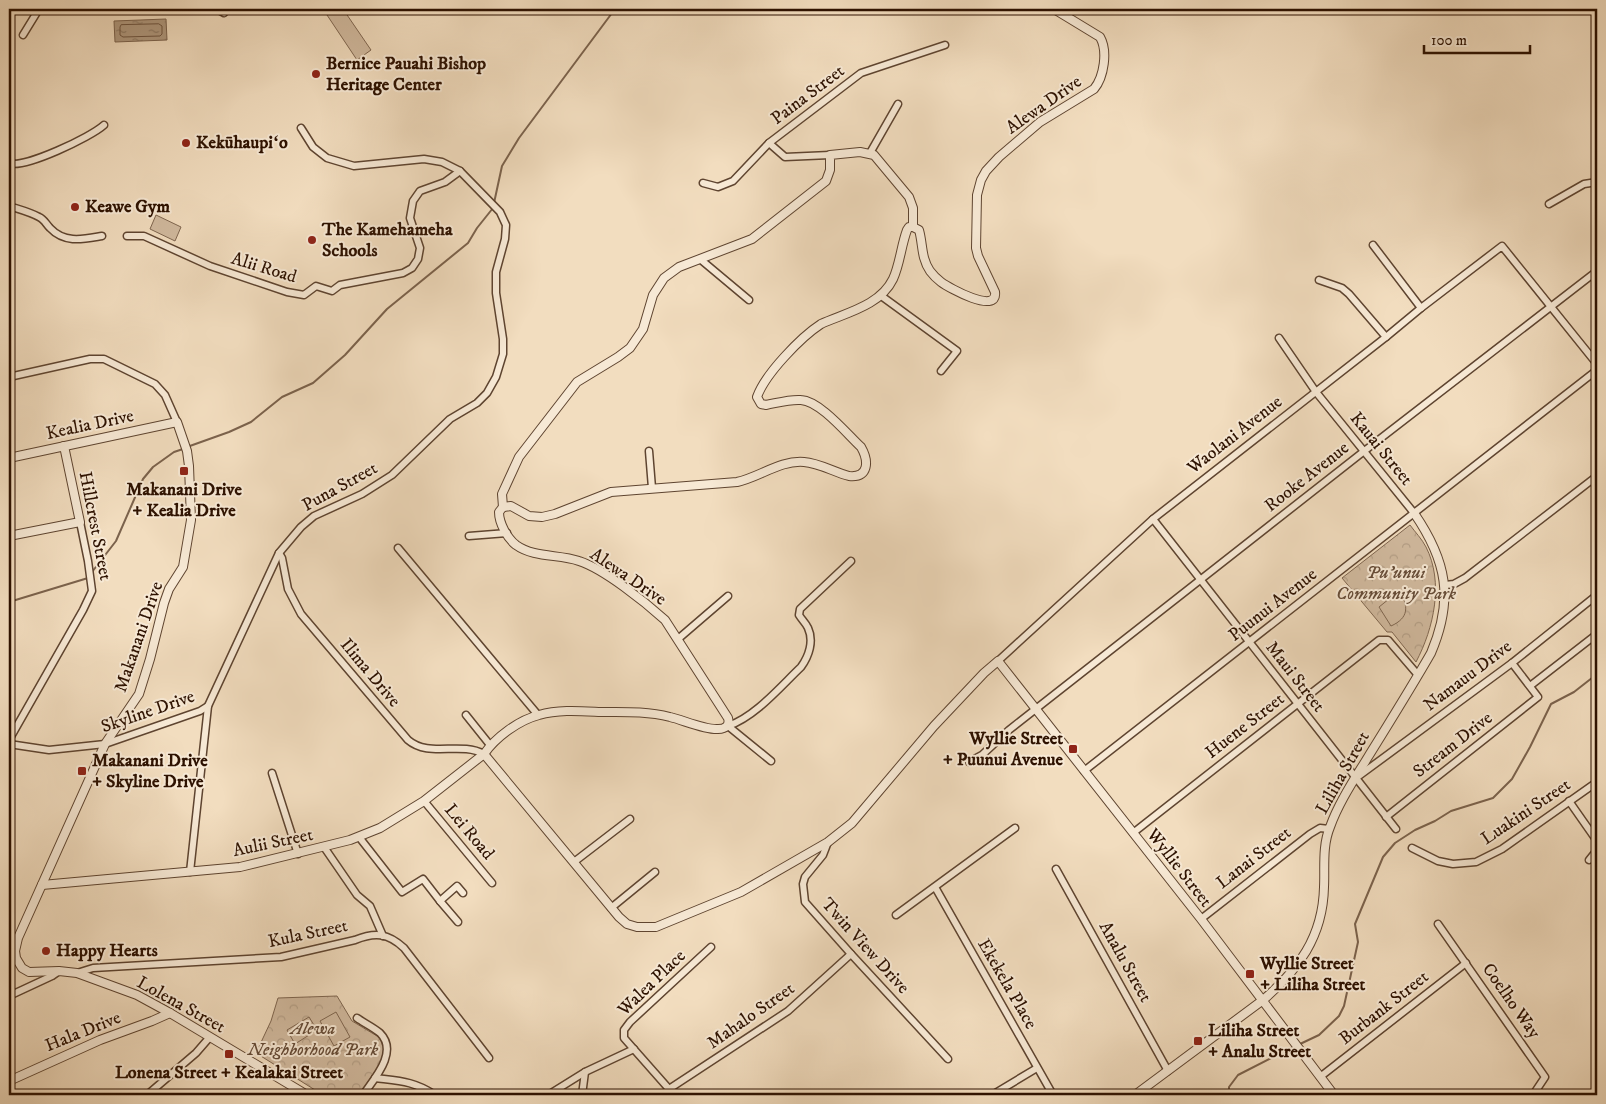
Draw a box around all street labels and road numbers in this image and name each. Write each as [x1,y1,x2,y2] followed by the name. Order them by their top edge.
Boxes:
[767,60,849,130] street label: Paina Street
[1002,71,1086,139] street label: Alewa Drive
[229,248,299,288] street label: Alii Road
[1182,391,1287,480] street label: Waolani Avenue
[44,405,136,445] street label: Kealia Drive
[1345,408,1417,490] street label: Kauai Street
[1260,437,1354,517] street label: Rooke Avenue
[299,457,382,517] street label: Puna Street
[74,470,116,583] street label: Hillcrest Street
[586,543,670,611] street label: Alewa Drive
[1224,564,1322,646] street label: Puunui Avenue
[110,579,168,695] street label: Makanani Drive
[335,634,405,712] street label: Ilima Drive
[1420,636,1516,716] street label: Namauu Drive
[1261,637,1330,717] street label: Maui Street
[98,686,198,738] street label: Skyline Drive
[1201,688,1289,764] street label: Huene Street
[1409,707,1497,783] street label: Stream Drive
[1311,728,1375,818] street label: Liliha Street
[1477,774,1575,850] street label: Luakini Street
[439,800,499,864] street label: Lei Road
[1212,822,1296,894] street label: Lanai Street
[231,824,315,862] street label: Aulii Street
[1141,824,1217,912] street label: Wyllie Street
[816,894,914,998] street label: Twin View Drive
[266,915,350,953] street label: Kula Street
[1094,918,1156,1006] street label: Analu Street
[972,935,1042,1033] street label: Ekekela Place
[613,945,691,1021] street label: Walea Place
[1477,959,1545,1043] street label: Coelho Way
[1335,966,1433,1050] street label: Burbank Street
[133,972,229,1038] street label: Lolena Street
[703,978,799,1054] street label: Mahalo Street
[42,1007,124,1057] street label: Hala Drive

